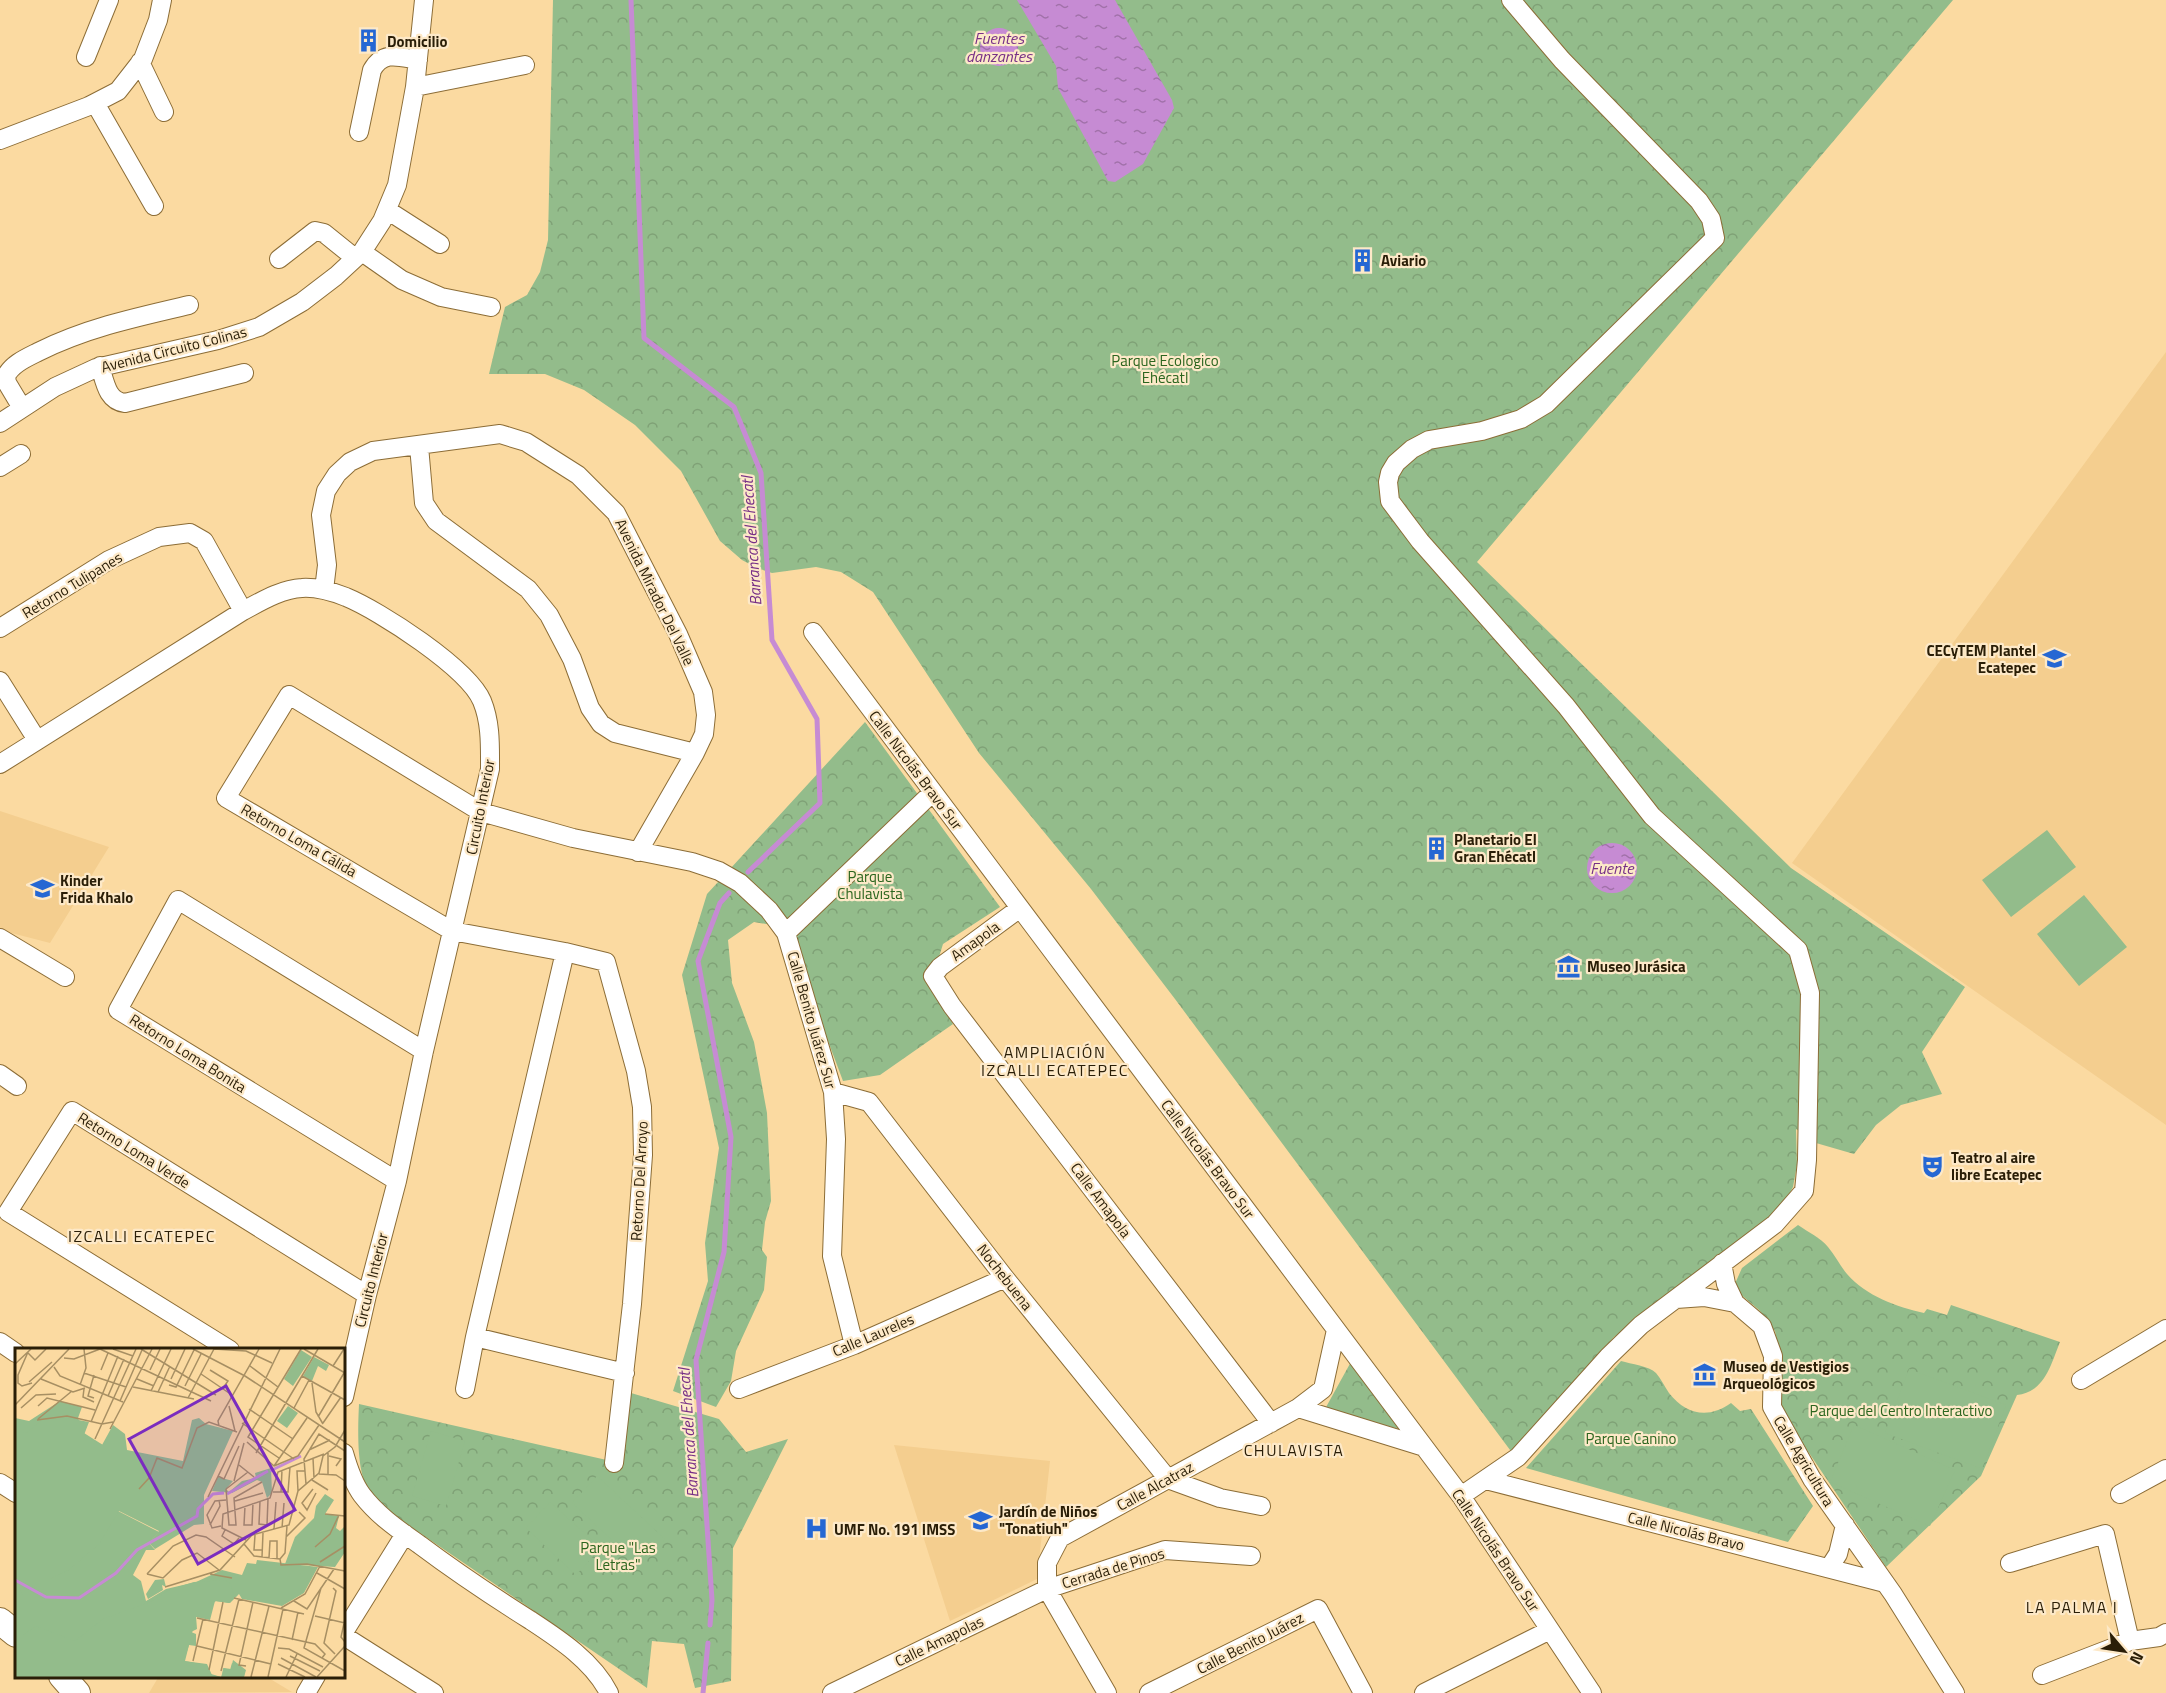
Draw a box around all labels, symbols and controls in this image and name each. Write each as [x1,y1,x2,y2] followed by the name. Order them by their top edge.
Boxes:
[966,26,1033,68] water label: Fuentes danzantes
[356,28,382,54] building icon: Domicilio
[387,30,447,53] place label: Domicilio
[1350,247,1376,273] building icon: Aviario
[1381,249,1426,272] place label: Aviario
[99,320,249,378] street label: Avenida Circuito Colinas
[1111,349,1219,389] park label: Parque Ecologico Ehécatl
[734,474,767,607] water label: Barranca del Ehecatl
[609,515,701,669] street label: Avenida Mirador Del Valle
[17,546,127,624] street label: Retorno Tulipanes
[1926,639,2036,679] place label: CECyTEM Plantel Ecatepec
[2041,646,2067,672] school or university icon: CECyTEM Plantel Ecatepec
[863,706,969,834] street label: Calle Nicolás Bravo Sur
[459,757,501,857] street label: Circuito Interior
[237,797,362,883] street label: Retorno Loma Cálida
[1454,828,1537,868] place label: Planetario El Gran Ehécatl
[1423,835,1449,861] building icon: Planetario El Gran Ehécatl
[1590,856,1635,880] water label: Fuente
[837,865,903,905] park label: Parque Chulavista
[60,869,133,909] place label: Kinder Frida Khalo
[29,876,55,902] school or university icon: Kinder Frida Khalo
[946,915,1005,967] street label: Amapola
[781,949,843,1091] street label: Calle Benito Juárez Sur
[1556,953,1582,979] museum icon: Museo Jurásica
[1587,955,1686,978] place label: Museo Jurásica
[125,1008,251,1099] street label: Retorno Loma Bonita
[981,1040,1129,1082] district label: AMPLIACIÓN IZCALLI ECATEPEC
[1155,1095,1261,1223] street label: Calle Nicolás Bravo Sur
[73,1106,195,1194] street label: Retorno Loma Verde
[624,1120,654,1242] street label: Retorno Del Arroyo
[1951,1146,2042,1186] place label: Teatro al aire libre Ecatepec
[1920,1153,1946,1179] theatre icon: Teatro al aire libre Ecatepec
[1065,1157,1137,1243] street label: Calle Amapola
[68,1224,216,1248] district label: IZCALLI ECATEPEC
[348,1230,394,1330] street label: Circuito Interior
[972,1239,1039,1316] street label: Nochebuena
[829,1307,917,1363] street label: Calle Laureles
[15,1348,345,1678] inset map
[1723,1355,1849,1395] place label: Museo de Vestigios Arqueológicos
[1692,1362,1718,1388] museum icon: Museo de Vestigios Arqueológicos
[671,1366,704,1499] water label: Barranca del Ehecatl
[1810,1399,1992,1422] park label: Parque del Centro Interactivo
[1768,1411,1840,1511] street label: Calle Agricultura
[1585,1427,1677,1450] park label: Parque Canino
[1244,1438,1344,1462] district label: CHULAVISTA
[1112,1455,1198,1517] street label: Calle Alcatraz
[1446,1484,1546,1616] street label: Calle Nicolás Bravo Sur
[999,1500,1097,1540] place label: Jardín de Niños "Tonatiuh"
[1625,1505,1747,1557] street label: Calle Nicolás Bravo
[968,1507,994,1533] school or university icon: Jardín de Niños "Tonatiuh"
[803,1516,829,1542] hospital icon: UMF No. 191 IMSS
[834,1518,955,1541] place label: UMF No. 191 IMSS
[580,1536,656,1576] park label: Parque "Las Letras"
[1059,1541,1167,1595] street label: Cerrada de Pinos
[2026,1595,2118,1619] district label: LA PALMA I
[1192,1606,1308,1680] street label: Calle Benito Juárez
[891,1610,987,1672] street label: Calle Amapolas
[2094,1621,2154,1681] north arrow
[2124,1648,2150,1669] text: N

